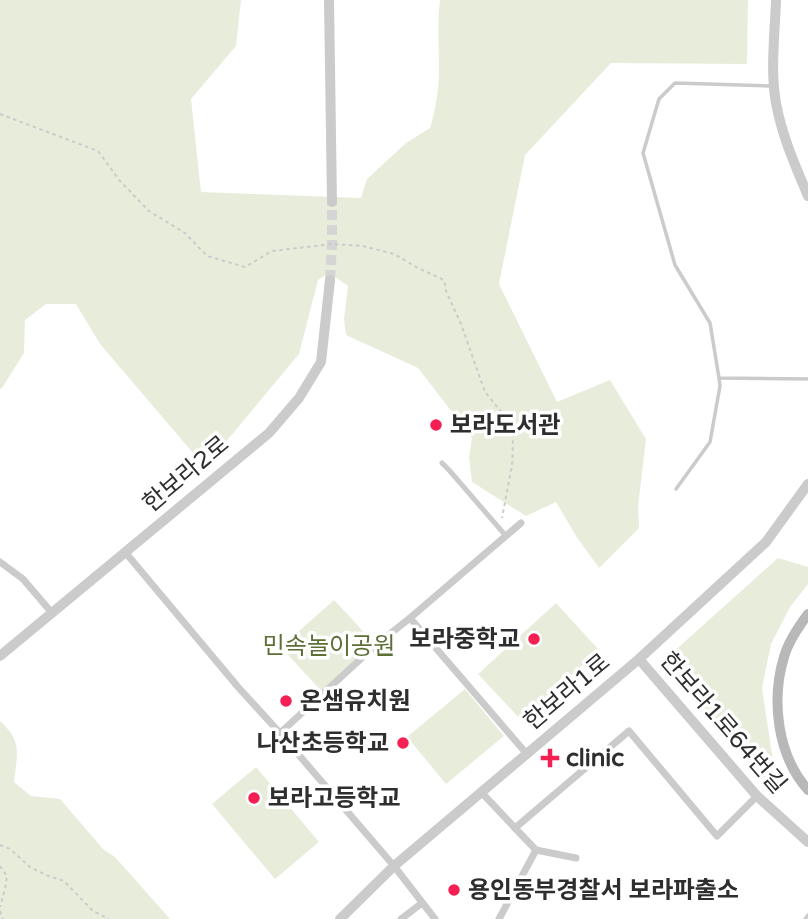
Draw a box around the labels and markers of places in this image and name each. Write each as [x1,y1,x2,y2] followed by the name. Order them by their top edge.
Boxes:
[450,411,560,440] place label: 보라도서관
[428,417,444,433] marker: 보라도서관
[410,625,520,654] place label: 보라중학교
[526,631,542,647] marker: 보라중학교
[300,687,410,716] place label: 온샘유치원
[278,693,294,709] marker: 온샘유치원
[257,729,389,758] place label: 나산초등학교
[395,735,411,751] marker: 나산초등학교
[566,744,624,773] place label: clinic
[540,748,560,768] marker: clinic
[268,784,400,813] place label: 보라고등학교
[246,790,262,806] marker: 보라고등학교
[468,876,739,905] place label: 용인동부경찰서 보라파출소
[446,882,462,898] marker: 용인동부경찰서 보라파출소

